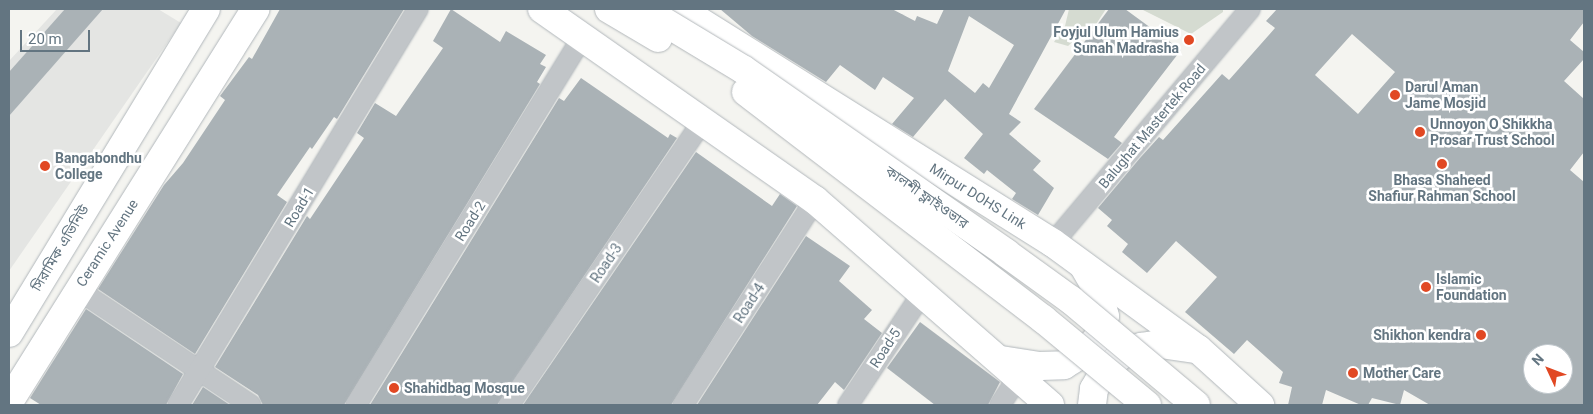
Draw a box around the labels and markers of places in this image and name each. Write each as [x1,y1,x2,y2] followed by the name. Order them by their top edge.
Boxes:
[1053,24,1179,56] place label: Foyjul Ulum Hamius Sunah Madrasha
[1183,34,1195,46] marker: Foyjul Ulum Hamius Sunah Madrasha
[1405,79,1486,111] place label: Darul Aman Jame Mosjid
[1389,89,1401,101] marker: Darul Aman Jame Mosjid
[1430,116,1555,148] place label: Unnoyon O Shikkha Prosar Trust School
[1414,126,1426,138] marker: Unnoyon O Shikkha Prosar Trust School
[55,150,142,182] place label: Bangabondhu College
[1436,158,1448,170] marker: Bhasa Shaheed Shafiur Rahman School
[39,160,51,172] marker: Bangabondhu College
[1368,172,1516,204] place label: Bhasa Shaheed Shafiur Rahman School
[1436,271,1507,304] place label: Islamic Foundation
[1420,281,1432,293] marker: Islamic Foundation
[1373,327,1471,343] place label: Shikhon kendra
[1475,329,1487,341] marker: Shikhon kendra
[1363,365,1441,381] place label: Mother Care
[1347,367,1359,379] marker: Mother Care
[404,380,525,396] place label: Shahidbag Mosque
[388,382,400,394] marker: Shahidbag Mosque

